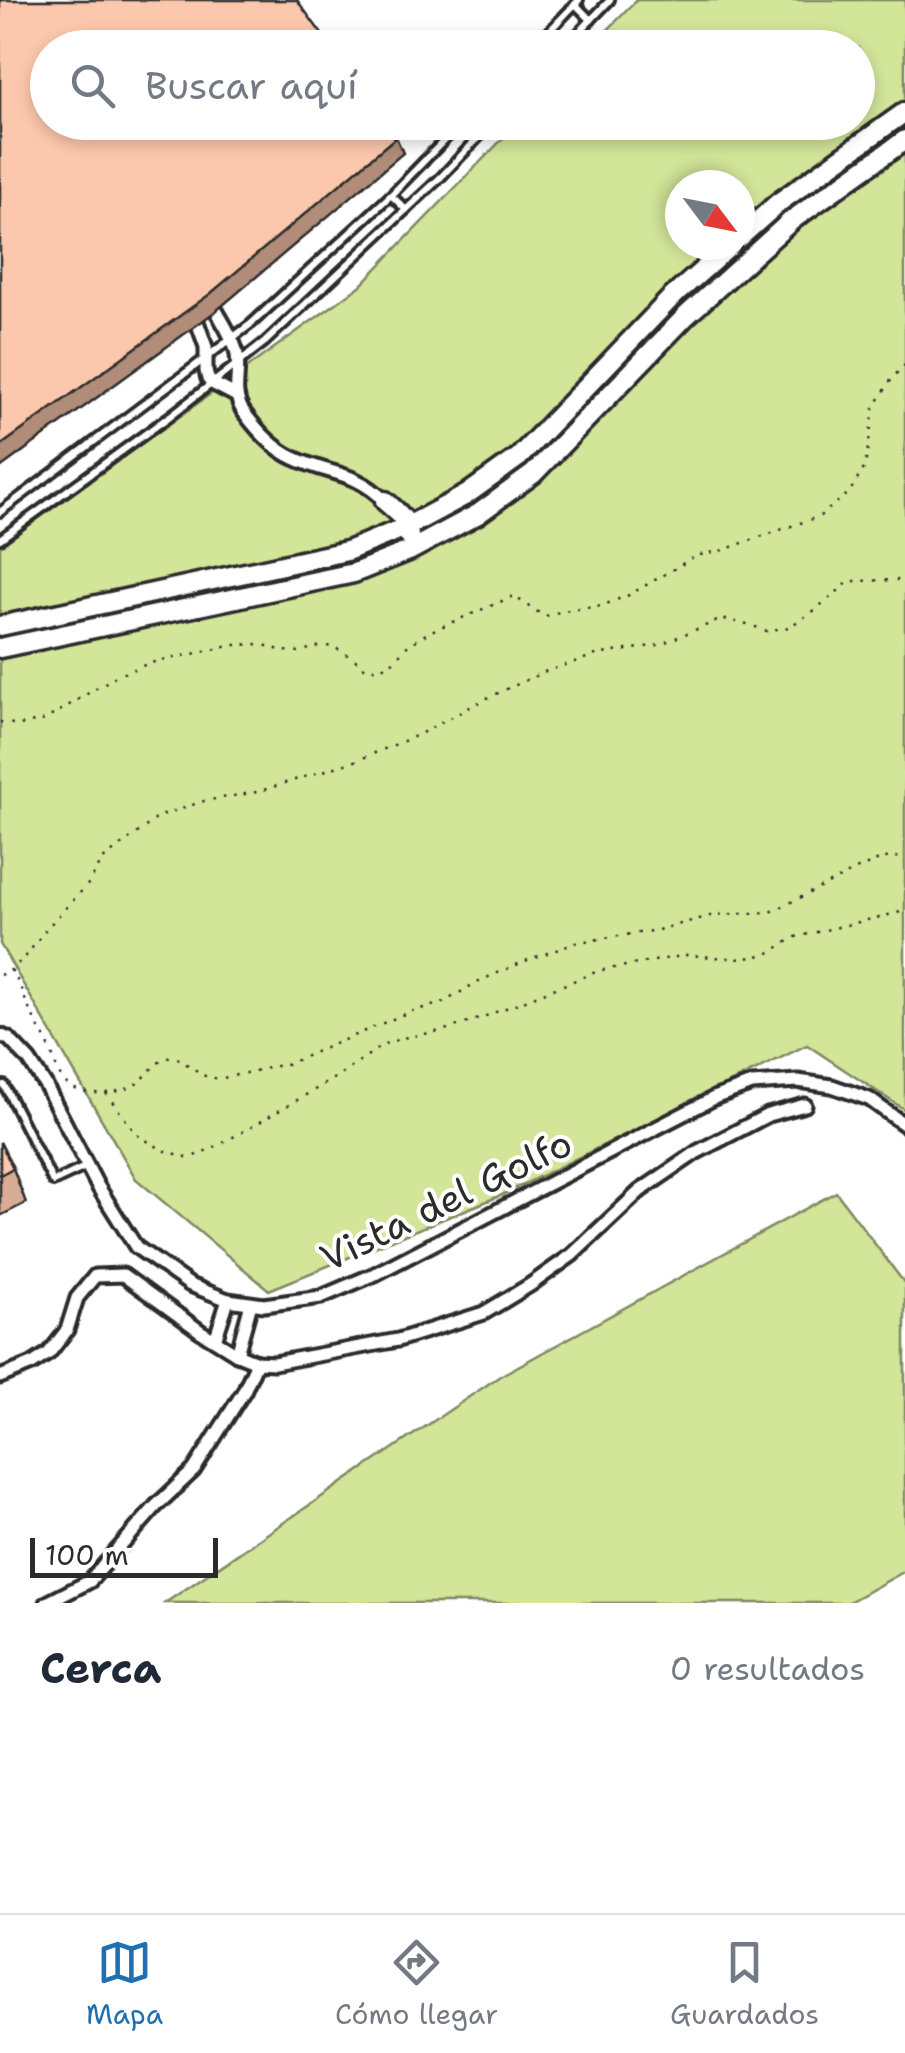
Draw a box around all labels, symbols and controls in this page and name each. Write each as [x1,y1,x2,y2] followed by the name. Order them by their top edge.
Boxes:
[30,30,875,140] search box
[65,58,120,113] icon: search
[145,60,358,111] text: Buscar aquí
[665,170,755,260] north arrow
[312,1117,580,1283] street label: Vista del Golfo
[30,1533,218,1578] scale bar
[45,1536,129,1574] text: 100 m
[40,1640,161,1696] text: Cerca
[670,1647,865,1690] text: 0 resultados
[86,1935,163,2033] tab: Mapa
[335,1935,498,2033] tab: Cómo llegar
[670,1935,819,2033] tab: Guardados

